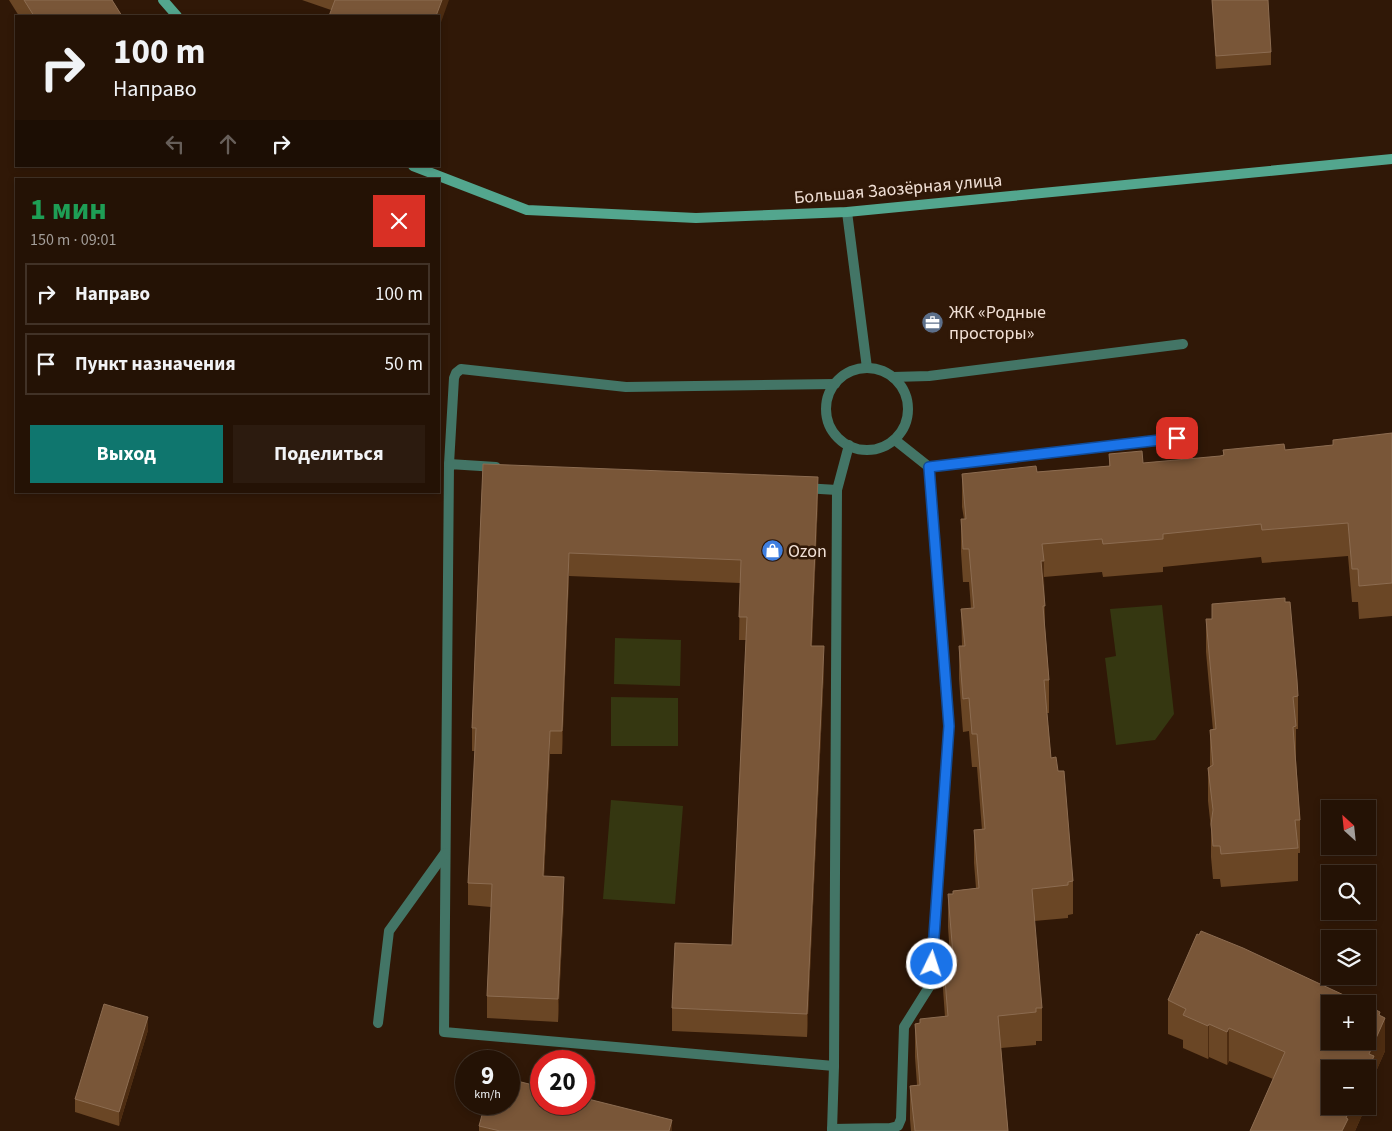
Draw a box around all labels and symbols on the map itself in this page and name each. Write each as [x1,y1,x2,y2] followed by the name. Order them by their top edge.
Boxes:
[793,167,1003,211] street label: Большая Заозёрная улица
[949,300,1046,346] place label: ЖК «Родные просторы»
[921,310,945,334] office icon: ЖК «Родные просторы»
[1156,417,1198,459] pin
[760,539,784,563] shop icon: Ozon
[788,539,827,564] place label: Ozon
[1321,800,1376,855] north arrow
[905,937,957,989] position arrow
[530,1050,595,1115] speed limit sign: 20

